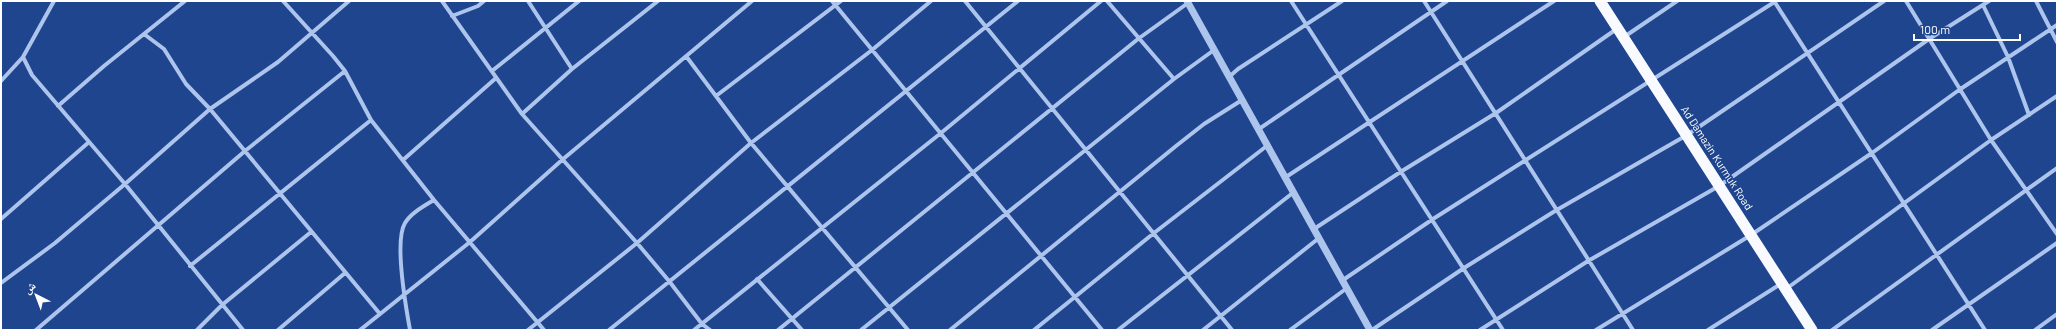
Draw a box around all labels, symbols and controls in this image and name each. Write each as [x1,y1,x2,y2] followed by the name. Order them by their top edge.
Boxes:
[1914,16,2020,42] scale bar
[1920,22,1950,36] text: 100 m
[1679,103,1756,212] street label: Ad Damazin Kurmuk Road
[16,275,56,315] north arrow
[20,278,39,297] text: ش

